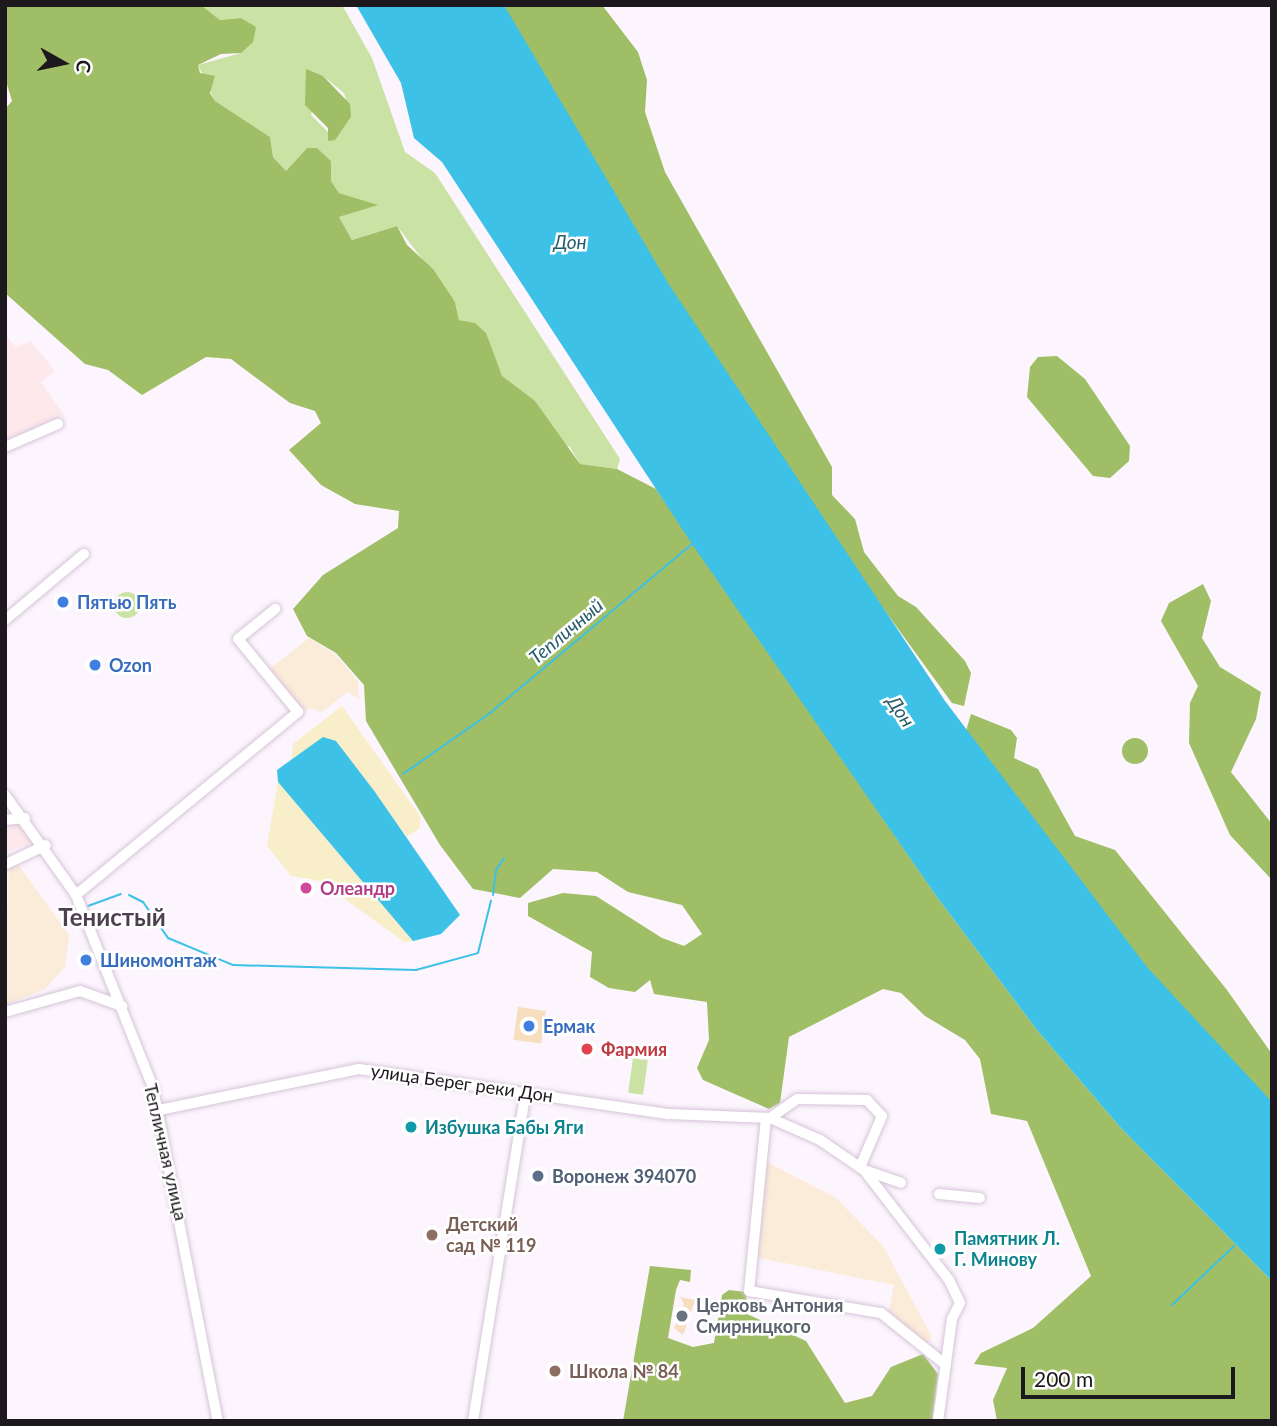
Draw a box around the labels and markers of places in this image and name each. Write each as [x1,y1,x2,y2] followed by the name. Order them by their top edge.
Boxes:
[77,591,176,613] place label: Пятью Пять
[55,594,71,610] marker: Пятью Пять
[109,654,152,676] place label: Ozon
[87,657,103,673] marker: Ozon
[320,877,395,899] place label: Олеандр
[298,880,314,896] marker: Олеандр
[100,949,217,971] place label: Шиномонтаж
[78,952,94,968] marker: Шиномонтаж
[543,1015,595,1037] place label: Ермак
[521,1018,537,1034] marker: Ермак
[601,1038,667,1060] place label: Фармия
[579,1041,595,1057] marker: Фармия
[425,1116,584,1138] place label: Избушка Бабы Яги
[403,1119,419,1135] marker: Избушка Бабы Яги
[552,1165,696,1187] place label: Воронеж 394070
[530,1168,546,1184] marker: Воронеж 394070
[446,1214,536,1256] place label: Детский сад № 119
[424,1227,440,1243] marker: Детский сад № 119
[954,1228,1060,1270] place label: Памятник Л. Г. Минову
[932,1241,948,1257] marker: Памятник Л. Г. Минову
[696,1295,843,1338] place label: Церковь Антония Смирницкого
[674,1308,690,1324] marker: Церковь Антония Смирницкого
[569,1360,679,1382] place label: Школа № 84
[547,1363,563,1379] marker: Школа № 84

